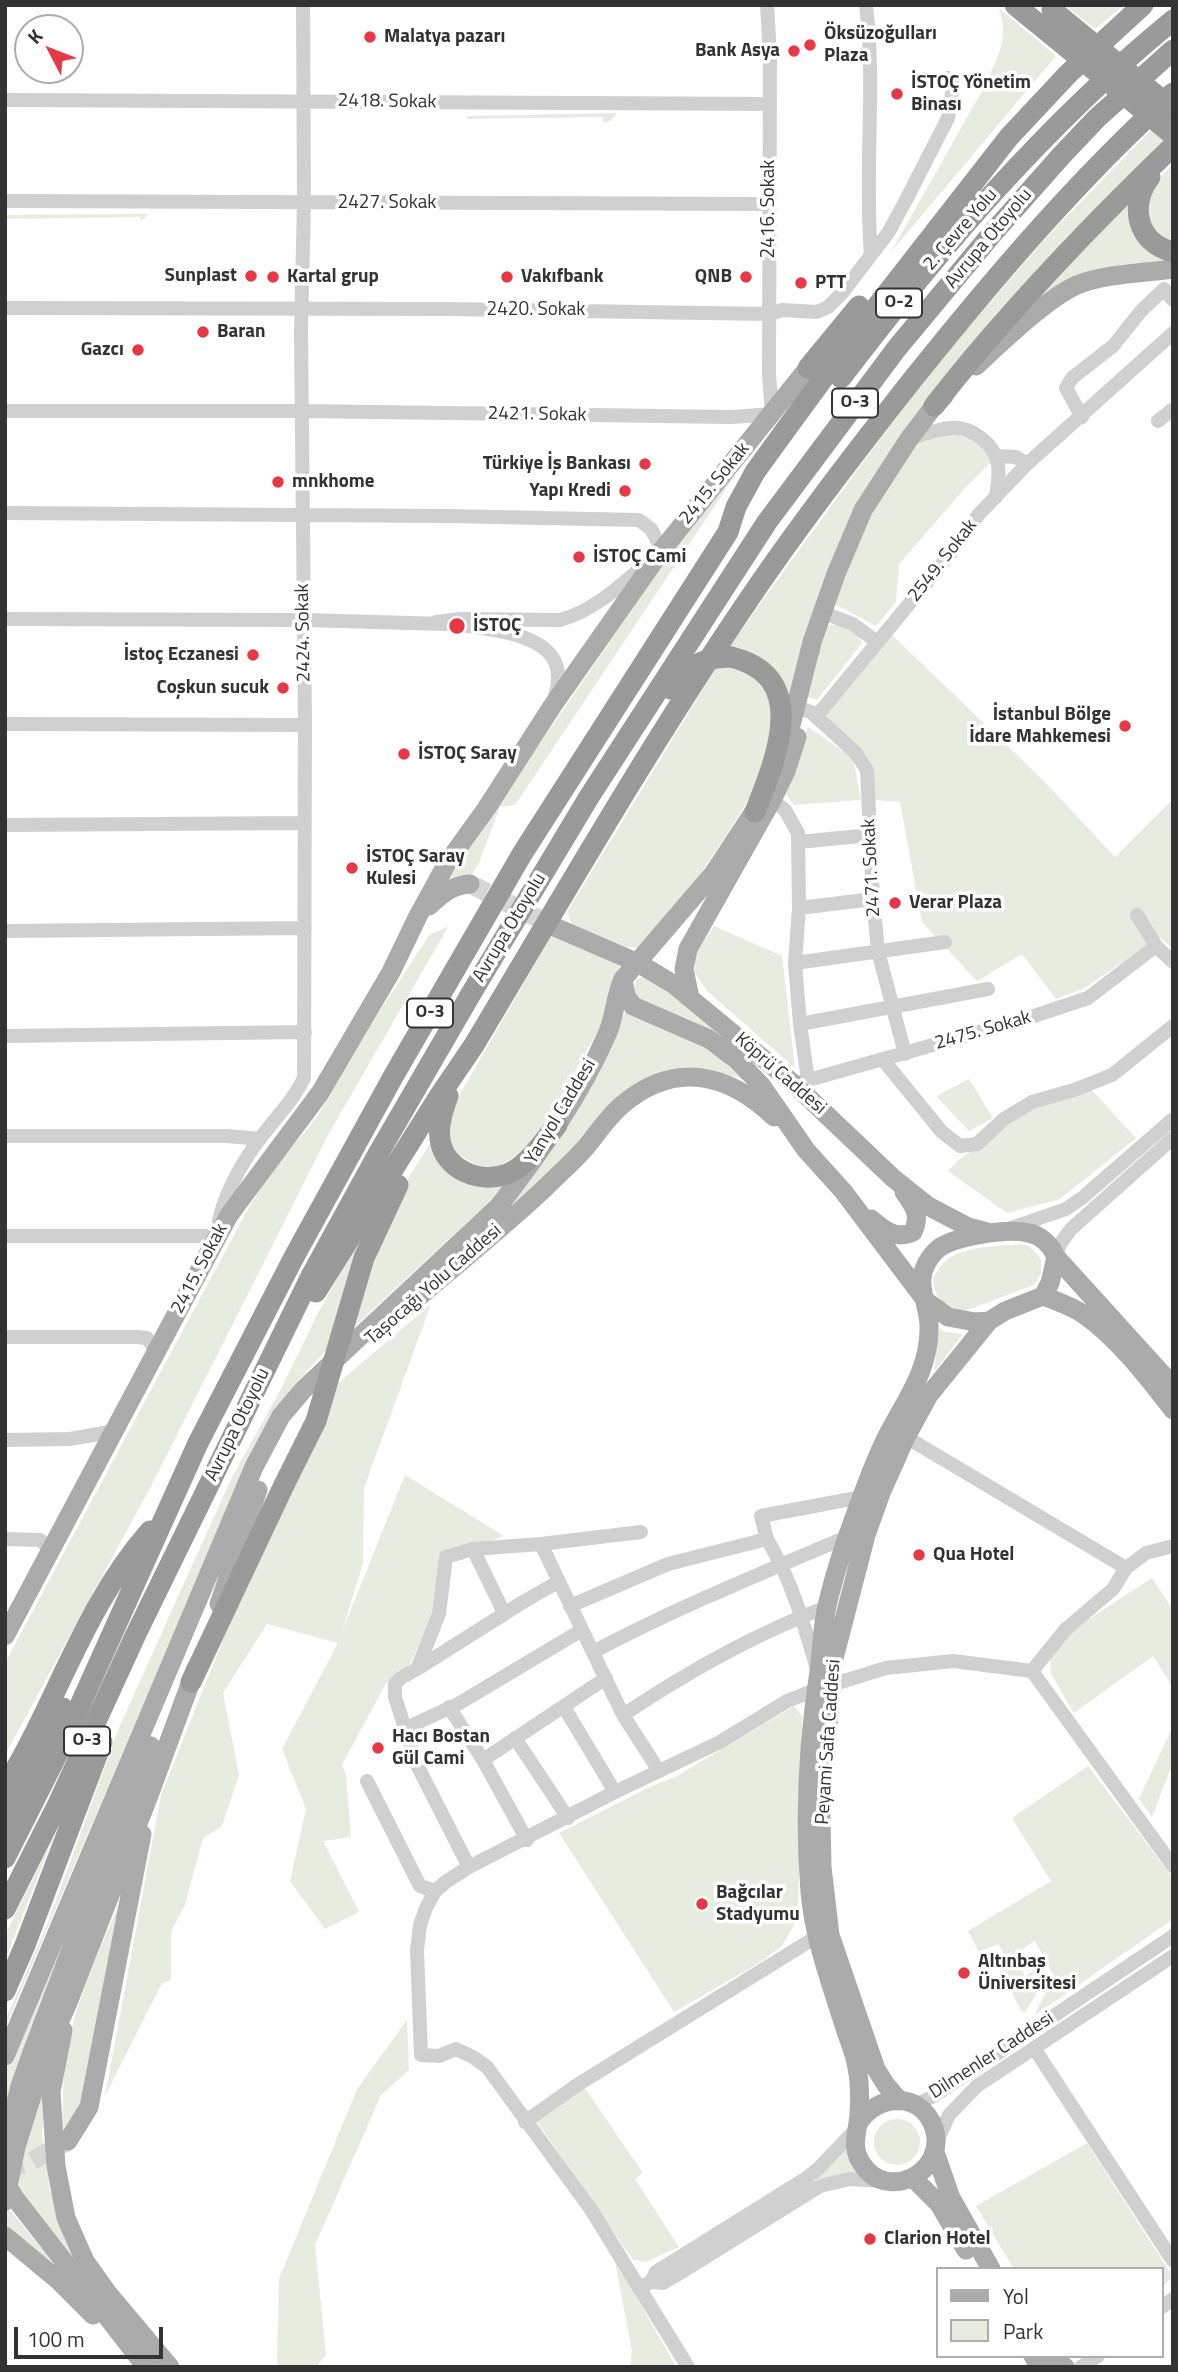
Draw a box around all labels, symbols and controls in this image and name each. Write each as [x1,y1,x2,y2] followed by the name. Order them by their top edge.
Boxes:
[14,14,84,84] north arrow
[20,22,49,50] text: K
[824,23,937,67] place label: Öksüzoğulları Plaza
[384,26,505,48] place label: Malatya pazarı
[362,29,378,45] marker: Malatya pazarı
[802,37,818,53] marker: Öksüzoğulları Plaza
[695,40,780,62] place label: Bank Asya
[786,43,802,59] marker: Bank Asya
[911,72,1031,116] place label: İSTOÇ Yönetim Binası
[889,86,905,102] marker: İSTOÇ Yönetim Binası
[337,90,437,114] street label: 2418. Sokak
[758,160,780,258] street label: 2416. Sokak
[919,184,1003,276] street label: 2. Çevre Yolu
[941,185,1037,293] street label: Avrupa Otoyolu
[338,192,436,214] street label: 2427. Sokak
[165,265,237,287] place label: Sunplast
[287,266,379,288] place label: Kartal grup
[521,266,604,288] place label: Vakıfbank
[695,266,732,288] place label: QNB
[243,268,259,284] marker: Sunplast
[265,269,281,285] marker: Kartal grup
[499,269,515,285] marker: Vakıfbank
[738,269,754,285] marker: QNB
[815,272,846,294] place label: PTT
[793,275,809,291] marker: PTT
[876,288,922,318] road number: O-2
[487,299,585,321] street label: 2420. Sokak
[217,321,266,343] place label: Baran
[195,324,211,340] marker: Baran
[81,339,124,361] place label: Gazcı
[130,342,146,358] marker: Gazcı
[832,388,878,418] road number: O-3
[487,403,587,427] street label: 2421. Sokak
[675,438,755,530] street label: 2415. Sokak
[483,453,631,475] place label: Türkiye İş Bankası
[637,456,653,472] marker: Türkiye İş Bankası
[292,471,374,493] place label: mnkhome
[270,474,286,490] marker: mnkhome
[529,480,611,502] place label: Yapı Kredi
[617,483,633,499] marker: Yapı Kredi
[904,515,982,607] street label: 2549. Sokak
[593,546,686,568] place label: İSTOÇ Cami
[571,549,587,565] marker: İSTOÇ Cami
[292,583,316,683] street label: 2424. Sokak
[473,615,521,637] place label: İSTOÇ
[447,616,467,636] marker: İSTOÇ
[124,644,239,666] place label: İstoç Eczanesi
[245,647,261,663] marker: İstoç Eczanesi
[157,677,269,699] place label: Coşkun sucuk
[275,680,291,696] marker: Coşkun sucuk
[969,704,1111,748] place label: İstanbul Bölge İdare Mahkemesi
[1117,718,1133,734] marker: İstanbul Bölge İdare Mahkemesi
[418,743,517,765] place label: İSTOÇ Saray
[396,746,412,762] marker: İSTOÇ Saray
[858,818,886,918] street label: 2471. Sokak
[366,846,465,890] place label: İSTOÇ Saray Kulesi
[344,860,360,876] marker: İSTOÇ Saray Kulesi
[469,869,551,987] street label: Avrupa Otoyolu
[909,892,1002,914] place label: Verar Plaza
[887,895,903,911] marker: Verar Plaza
[407,998,453,1028] road number: O-3
[932,1006,1034,1056] street label: 2475. Sokak
[730,1028,830,1120] street label: Köprü Caddesi
[521,1055,601,1169] street label: Yanyol Caddesi
[167,1220,233,1318] street label: 2415. Sokak
[361,1220,507,1350] street label: Taşocağı Yolu Caddesi
[201,1365,275,1485] street label: Avrupa Otoyolu
[933,1544,1014,1566] place label: Qua Hotel
[911,1547,927,1563] marker: Qua Hotel
[812,1659,846,1825] street label: Peyami Safa Caddesi
[64,1726,110,1756] road number: O-3
[392,1726,490,1770] place label: Hacı Bostan Gül Cami
[370,1740,386,1756] marker: Hacı Bostan Gül Cami
[716,1882,800,1926] place label: Bağcılar Stadyumu
[694,1896,710,1912] marker: Bağcılar Stadyumu
[978,1951,1076,1995] place label: Altınbaş Üniversitesi
[956,1965,972,1981] marker: Altınbaş Üniversitesi
[926,2007,1058,2105] street label: Dilmenler Caddesi
[884,2228,991,2250] place label: Clarion Hotel
[862,2231,878,2247] marker: Clarion Hotel
[936,2267,1164,2358] legend
[1003,2280,1029,2312] text: Yol
[18,2312,166,2356] scale bar
[1003,2315,1043,2347] text: Park
[27,2323,84,2355] text: 100 m

